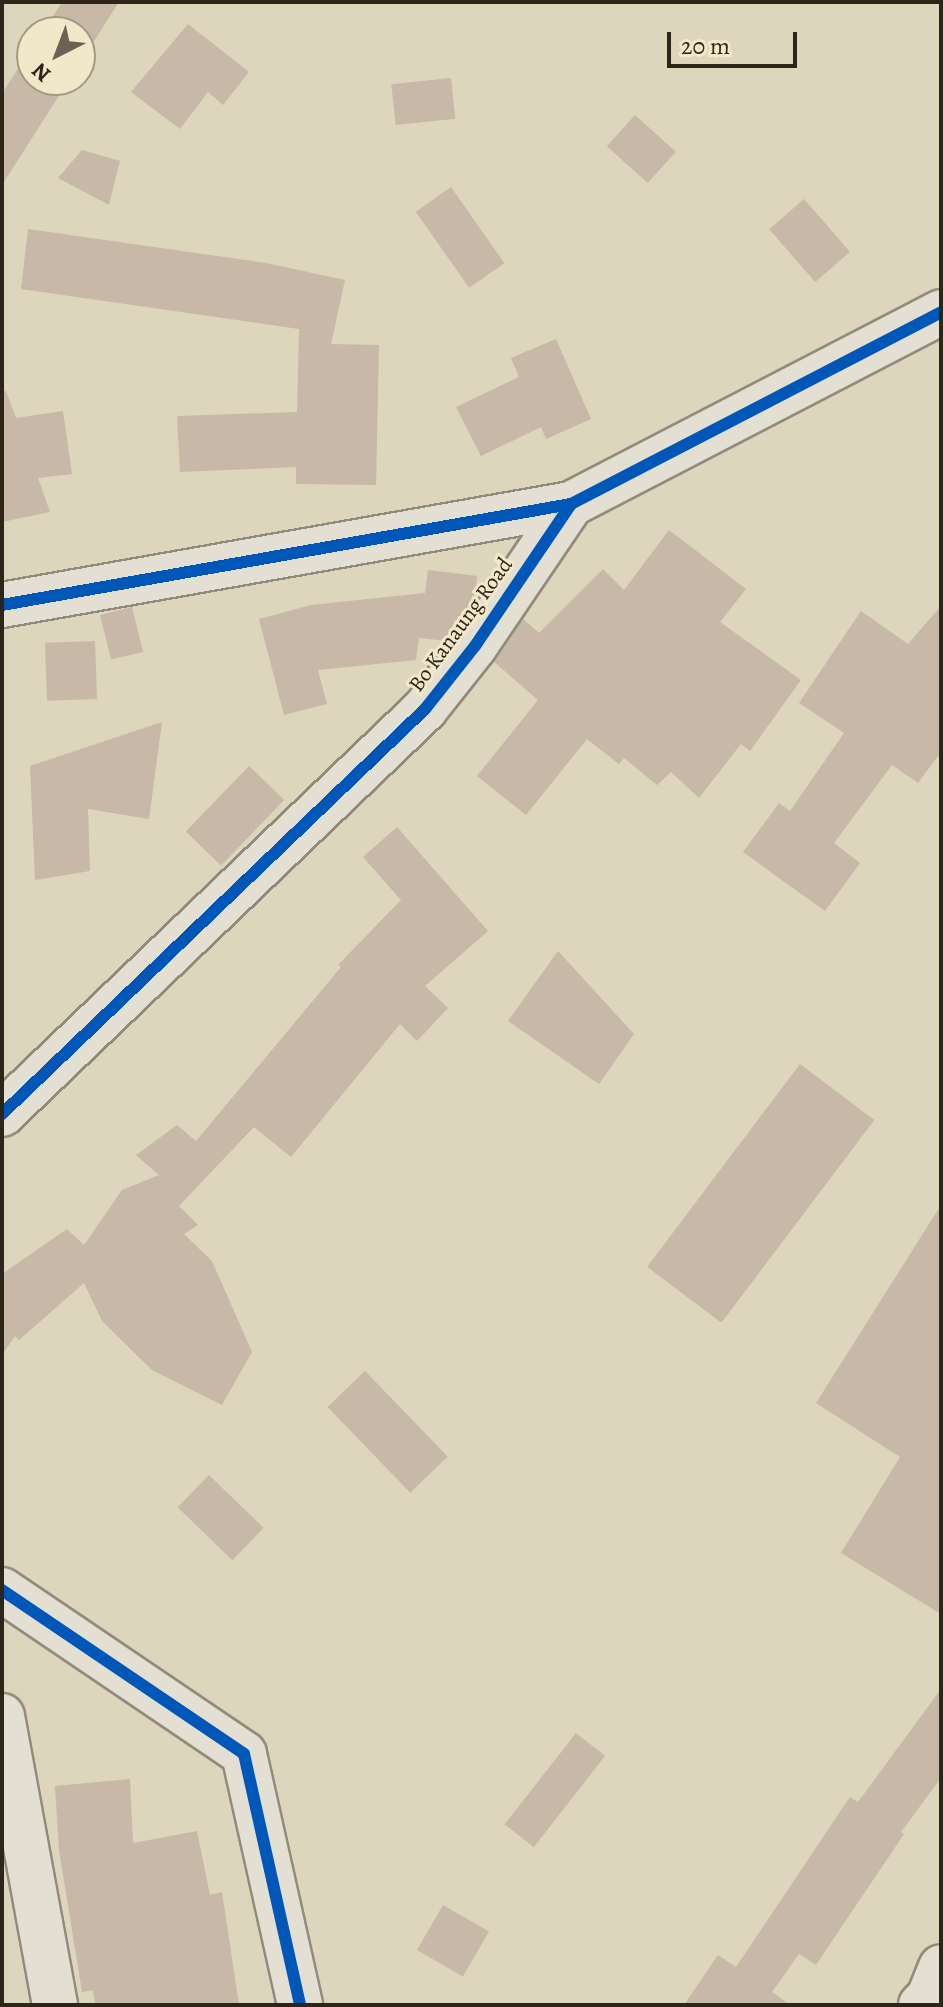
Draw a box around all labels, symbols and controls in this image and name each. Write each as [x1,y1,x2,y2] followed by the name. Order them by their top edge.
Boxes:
[16,16,96,96] north arrow
[671,16,801,66] scale bar
[681,30,730,62] text: 20 m
[25,56,57,89] text: N
[403,553,519,697] street label: Bo Kanaung Road

